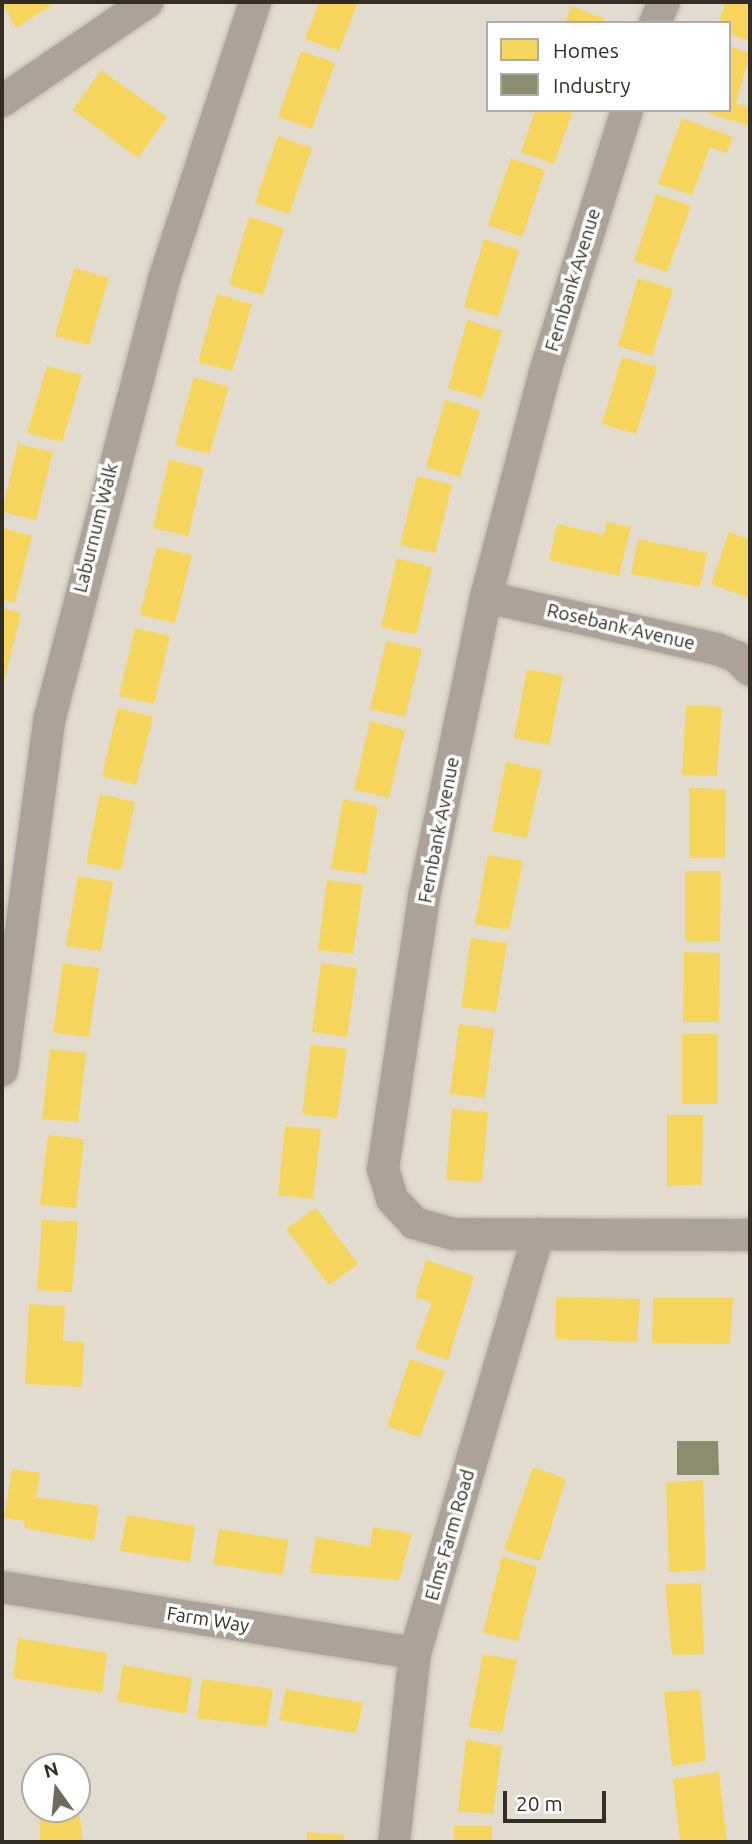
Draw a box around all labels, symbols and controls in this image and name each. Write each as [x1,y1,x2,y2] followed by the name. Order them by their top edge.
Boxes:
[486,21,731,112] legend
[553,38,619,62] text: Homes
[553,73,631,97] text: Industry
[540,206,606,354] street label: Fernbank Avenue
[69,461,123,595] street label: Laburnum Walk
[545,599,697,655] street label: Rosebank Avenue
[414,755,464,905] street label: Fernbank Avenue
[420,1467,480,1603] street label: Elms Farm Road
[165,1602,251,1638] street label: Farm Way
[21,1753,91,1823] north arrow
[41,1757,61,1782] text: N
[507,1778,610,1822] scale bar
[516,1791,563,1815] text: 20 m

